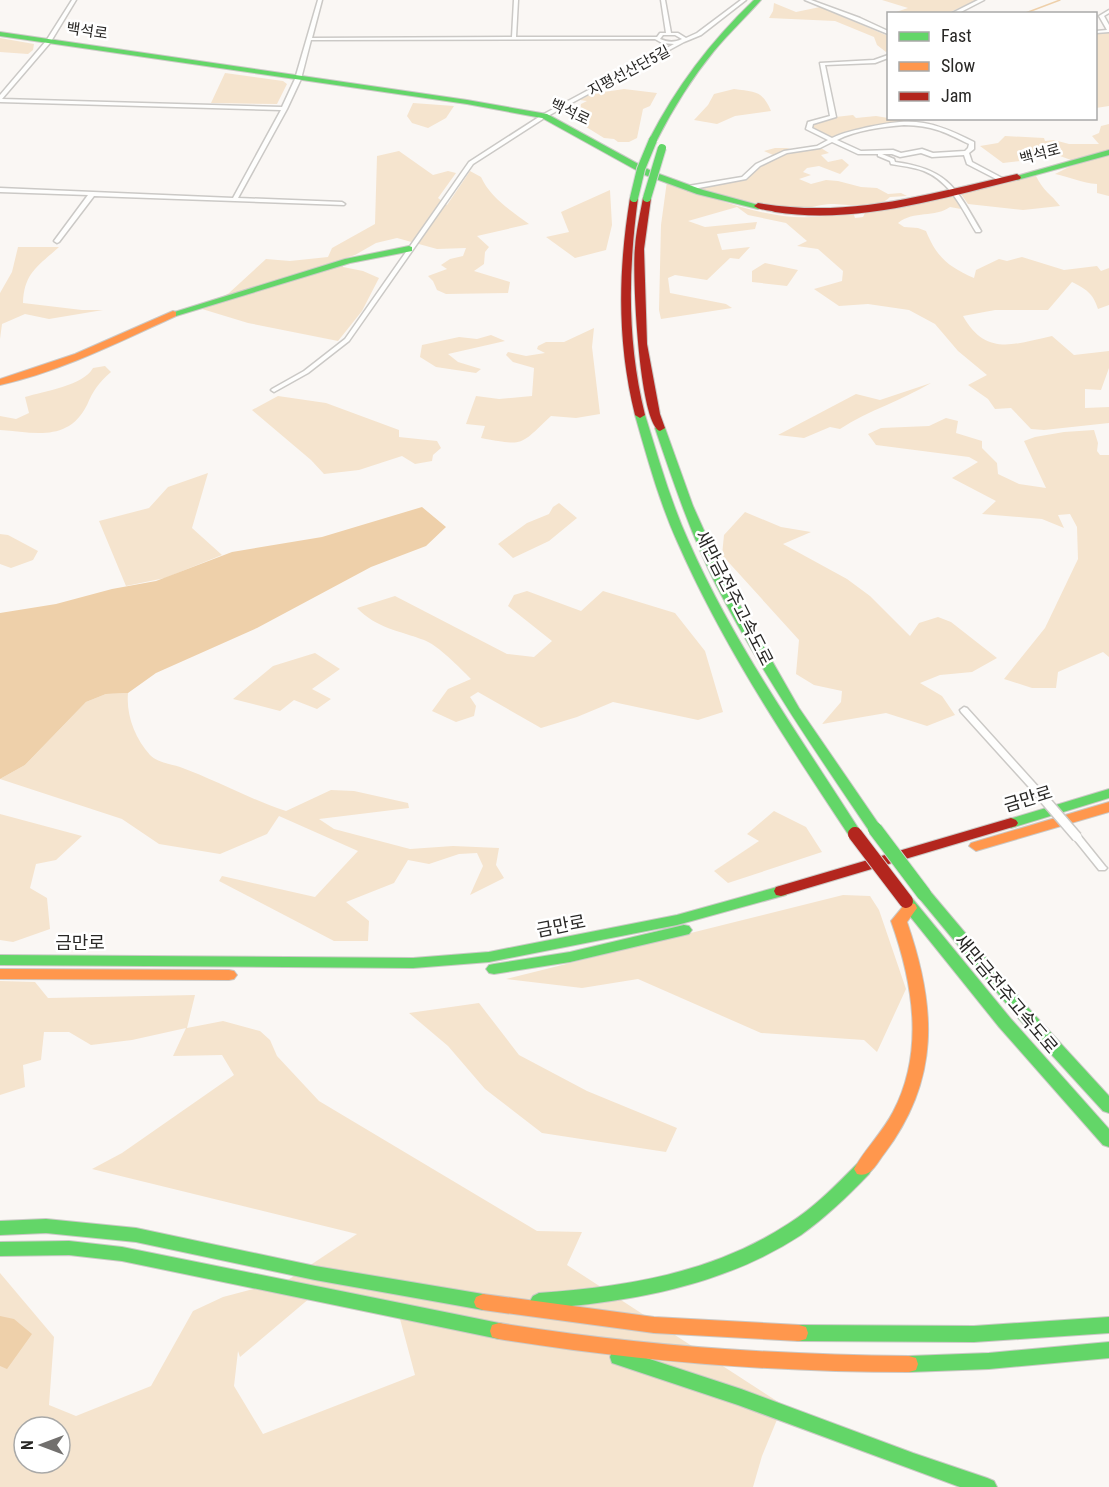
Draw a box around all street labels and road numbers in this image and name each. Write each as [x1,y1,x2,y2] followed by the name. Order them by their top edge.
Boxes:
[65,19,109,43] street label: 백석로
[585,42,673,100] street label: 지평선산단5길
[547,95,593,129] street label: 백석로
[1018,140,1062,168] street label: 백석로
[691,527,778,669] street label: 새만금전주고속도로
[1001,781,1055,816] street label: 금만로
[535,910,587,941] street label: 금만로
[950,930,1062,1058] street label: 새만금전주고속도로
[55,932,105,953] street label: 금만로

